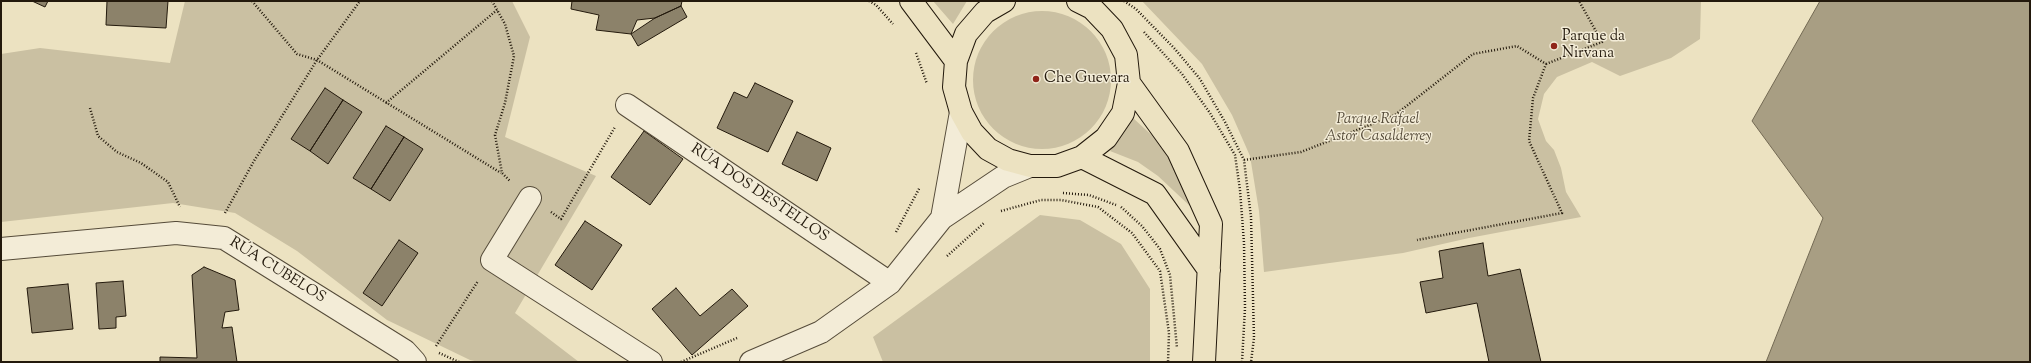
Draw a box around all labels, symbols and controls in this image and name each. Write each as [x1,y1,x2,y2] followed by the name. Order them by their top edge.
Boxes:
[1562,28,1625,63] place label: Parque da Nirvana
[1549,41,1559,51] marker: Parque da Nirvana
[1044,70,1130,88] place label: Che Guevara
[1031,74,1041,84] marker: Che Guevara
[1325,111,1431,146] park label: Parque Rafael Astor Casalderrey
[687,141,831,247] street label: RÚA DOS DESTELLOS
[225,234,329,308] street label: RÚA CUBELOS

